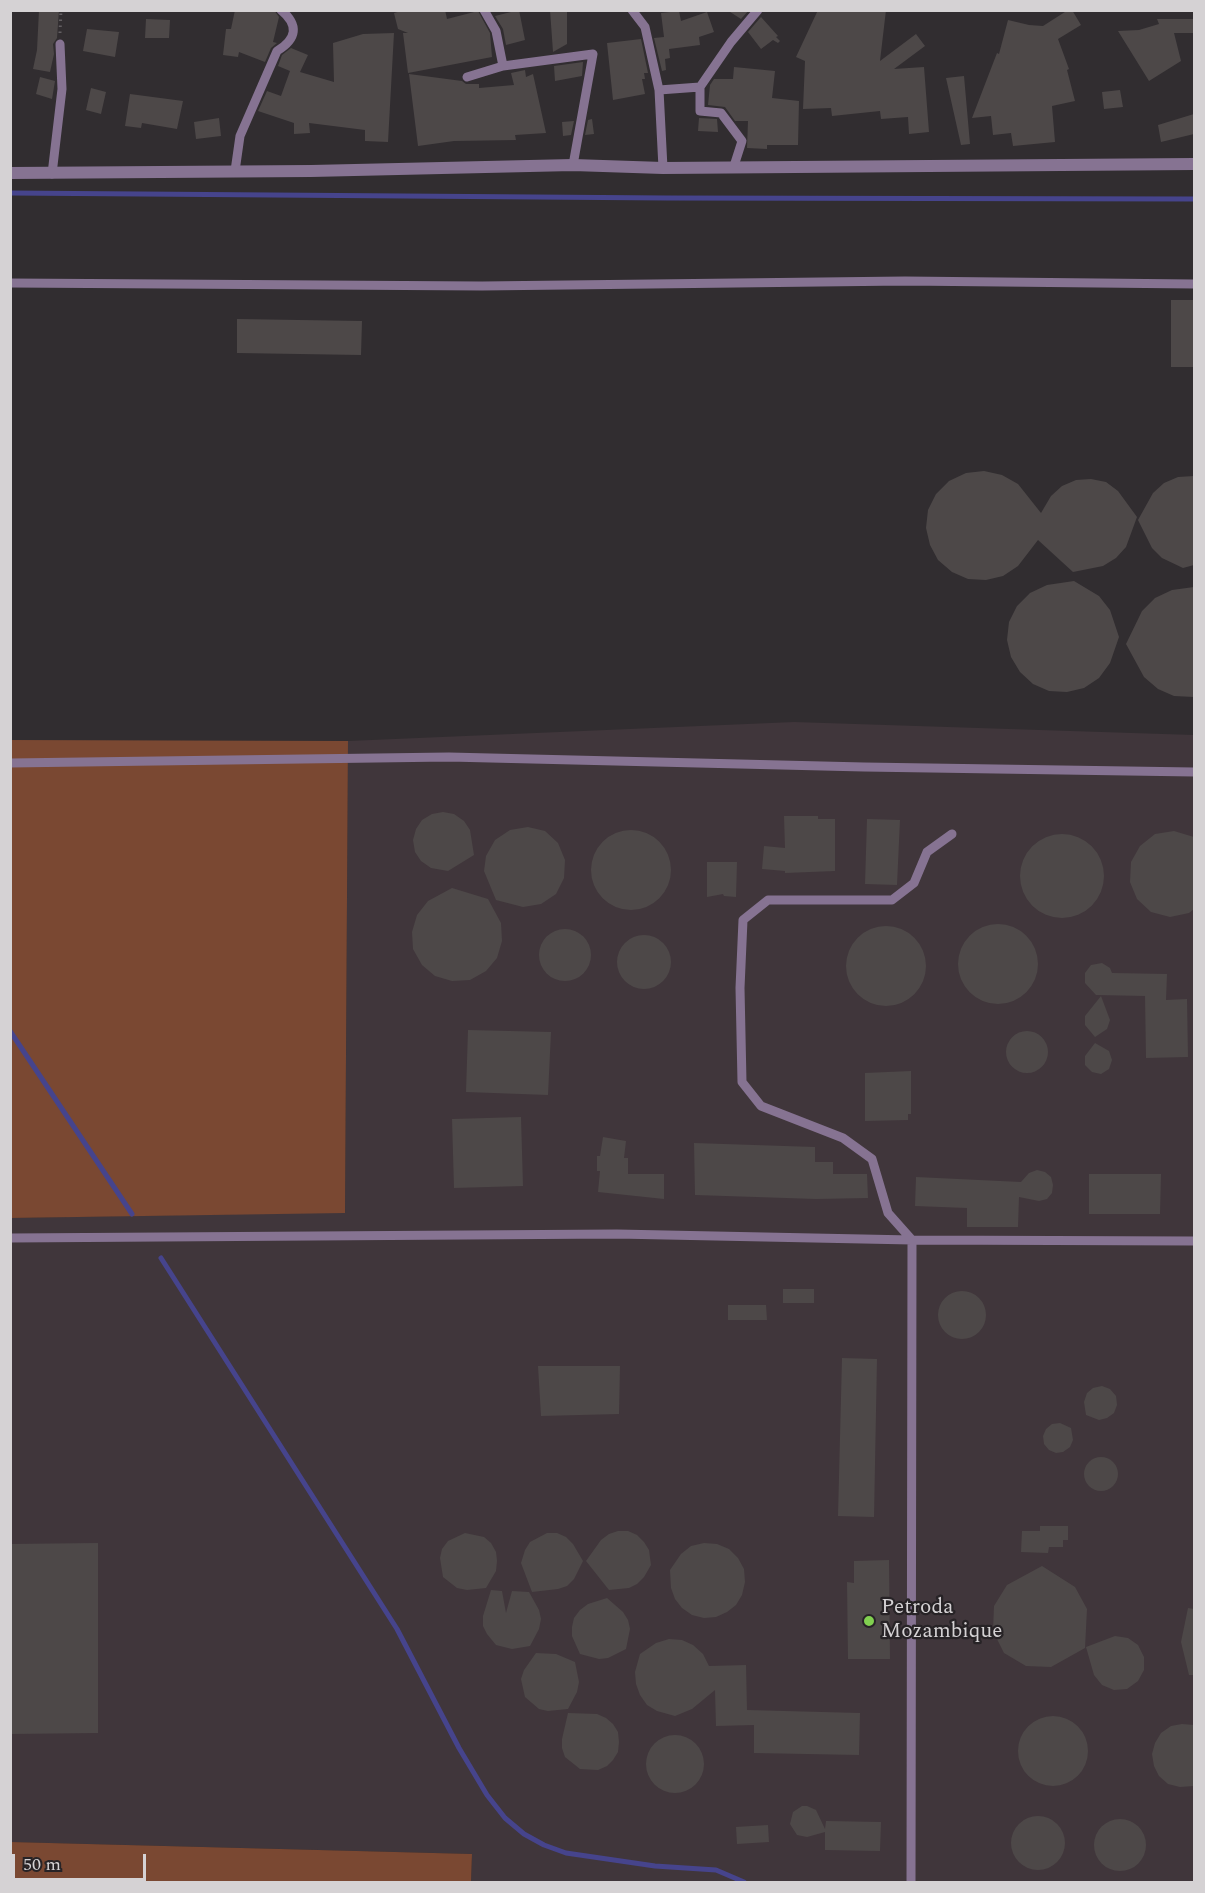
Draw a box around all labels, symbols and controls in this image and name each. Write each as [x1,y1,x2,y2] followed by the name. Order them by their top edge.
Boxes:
[881,1596,1003,1646] place label: Petroda Mozambique
[862,1614,876,1628] marker: Petroda Mozambique
[15,1842,148,1880] scale bar
[23,1851,61,1878] text: 50 m

